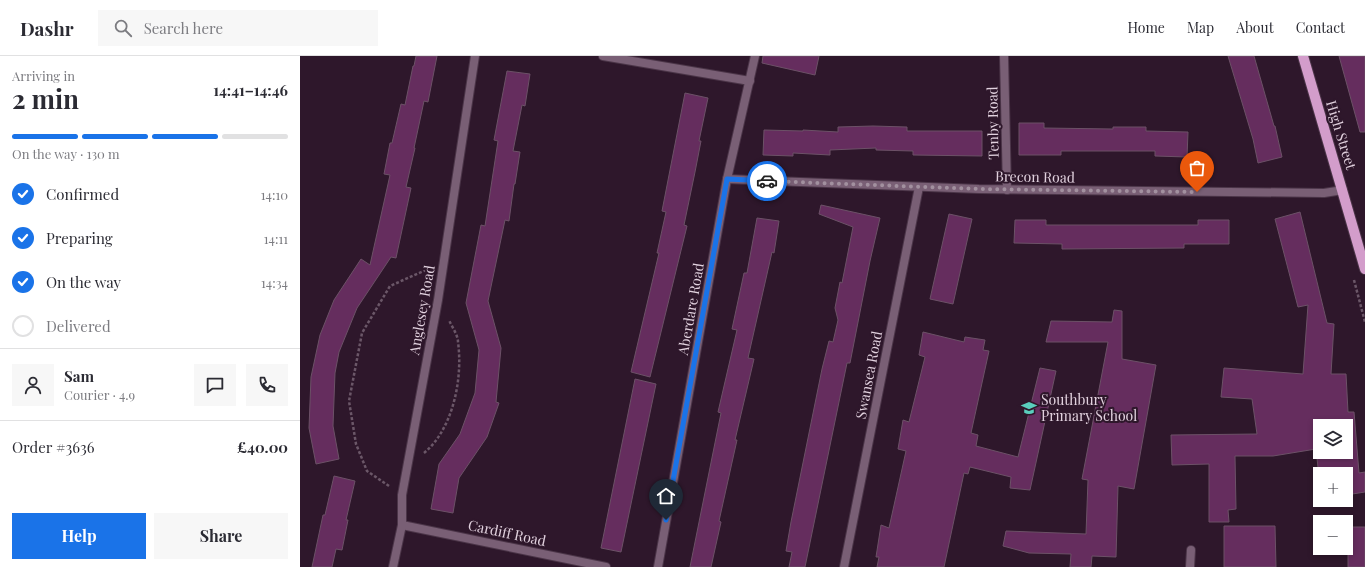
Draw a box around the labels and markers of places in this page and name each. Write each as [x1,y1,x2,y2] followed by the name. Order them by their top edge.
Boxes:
[1180,151,1214,192] pin
[1041,390,1137,425] place label: Southbury Primary School
[1020,399,1038,417] school or university icon: Southbury Primary School
[649,479,683,520] pin

